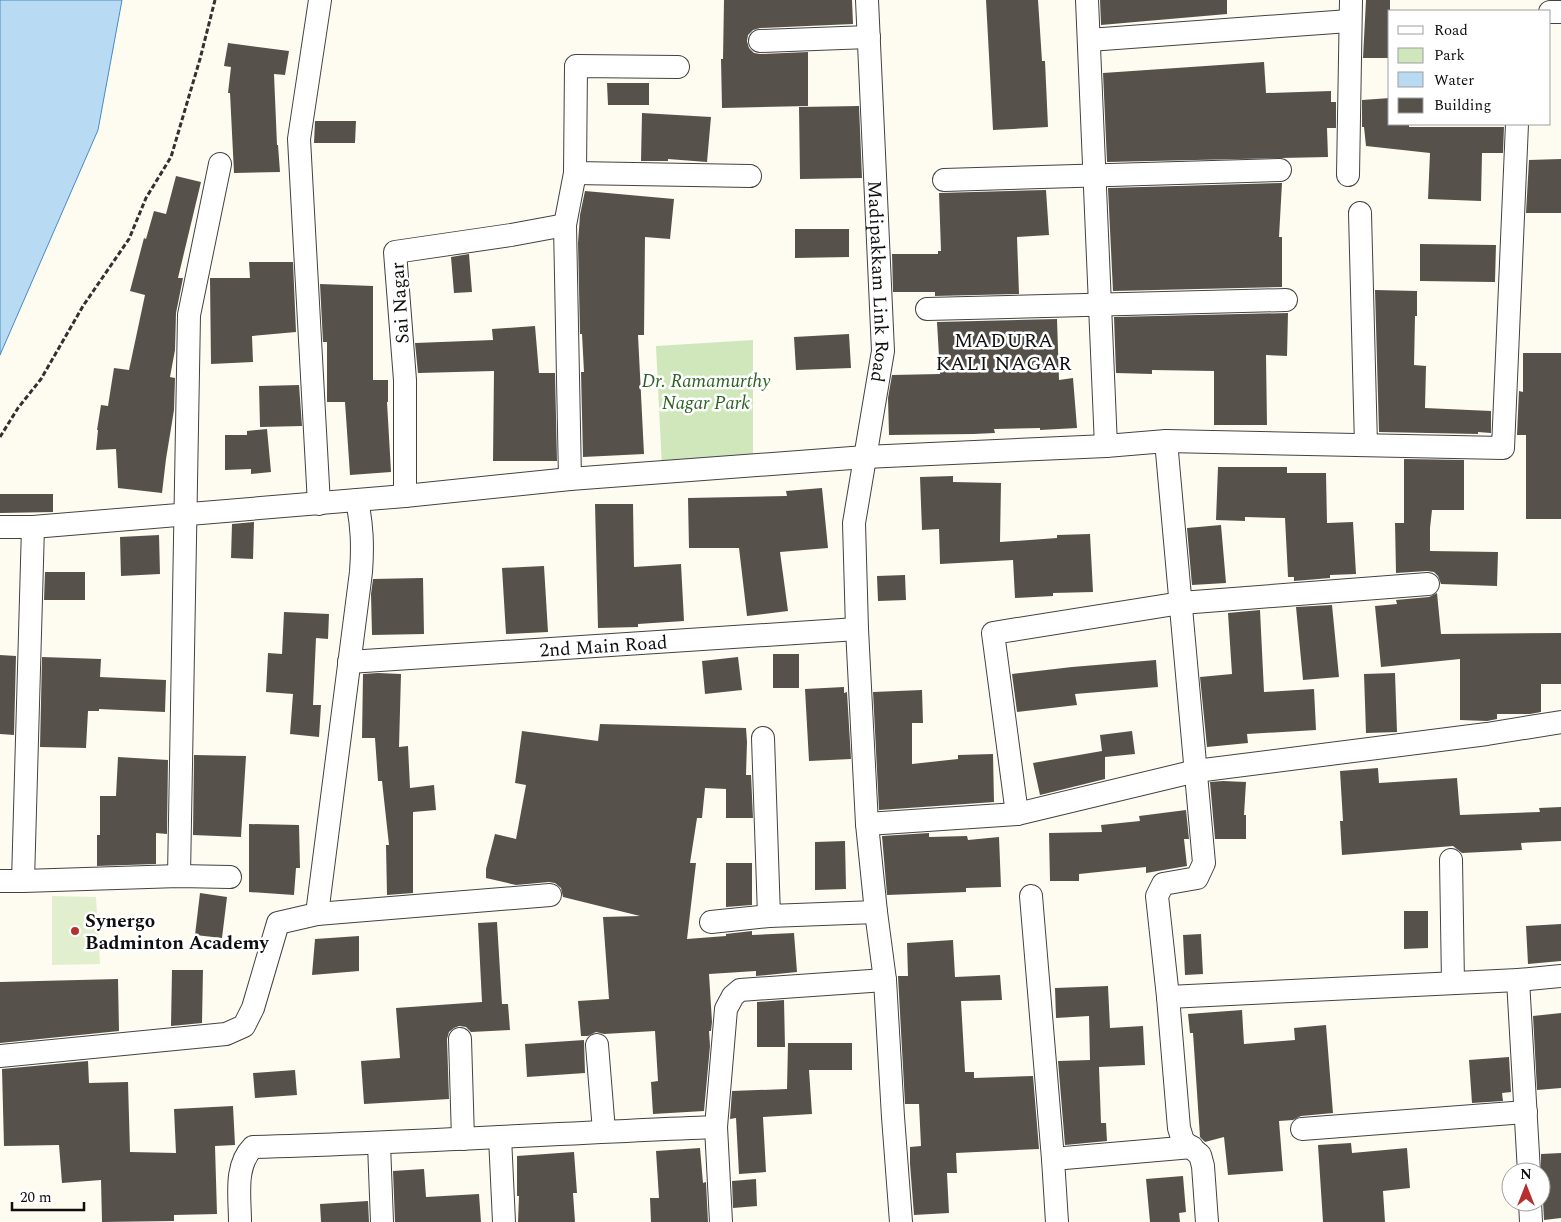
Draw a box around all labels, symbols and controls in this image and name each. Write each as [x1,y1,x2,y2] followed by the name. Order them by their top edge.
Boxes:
[1388,10,1551,125] legend
[1434,19,1468,42] text: Road
[1434,44,1465,67] text: Park
[1434,69,1474,92] text: Water
[1434,94,1491,117] text: Building
[859,180,896,385] street label: Madipakkam Link Road
[383,261,418,345] street label: Sai Nagar
[936,326,1072,379] district label: MADURA KALI NAGAR
[641,367,771,418] park label: Dr. Ramamurthy Nagar Park
[539,628,668,666] street label: 2nd Main Road
[85,907,270,958] place label: Synergo Badminton Academy
[69,925,81,937] marker: Synergo Badminton Academy
[1501,1162,1551,1212] north arrow
[1520,1164,1532,1185] text: N
[12,1180,85,1212] scale bar
[20,1186,52,1209] text: 20 m

